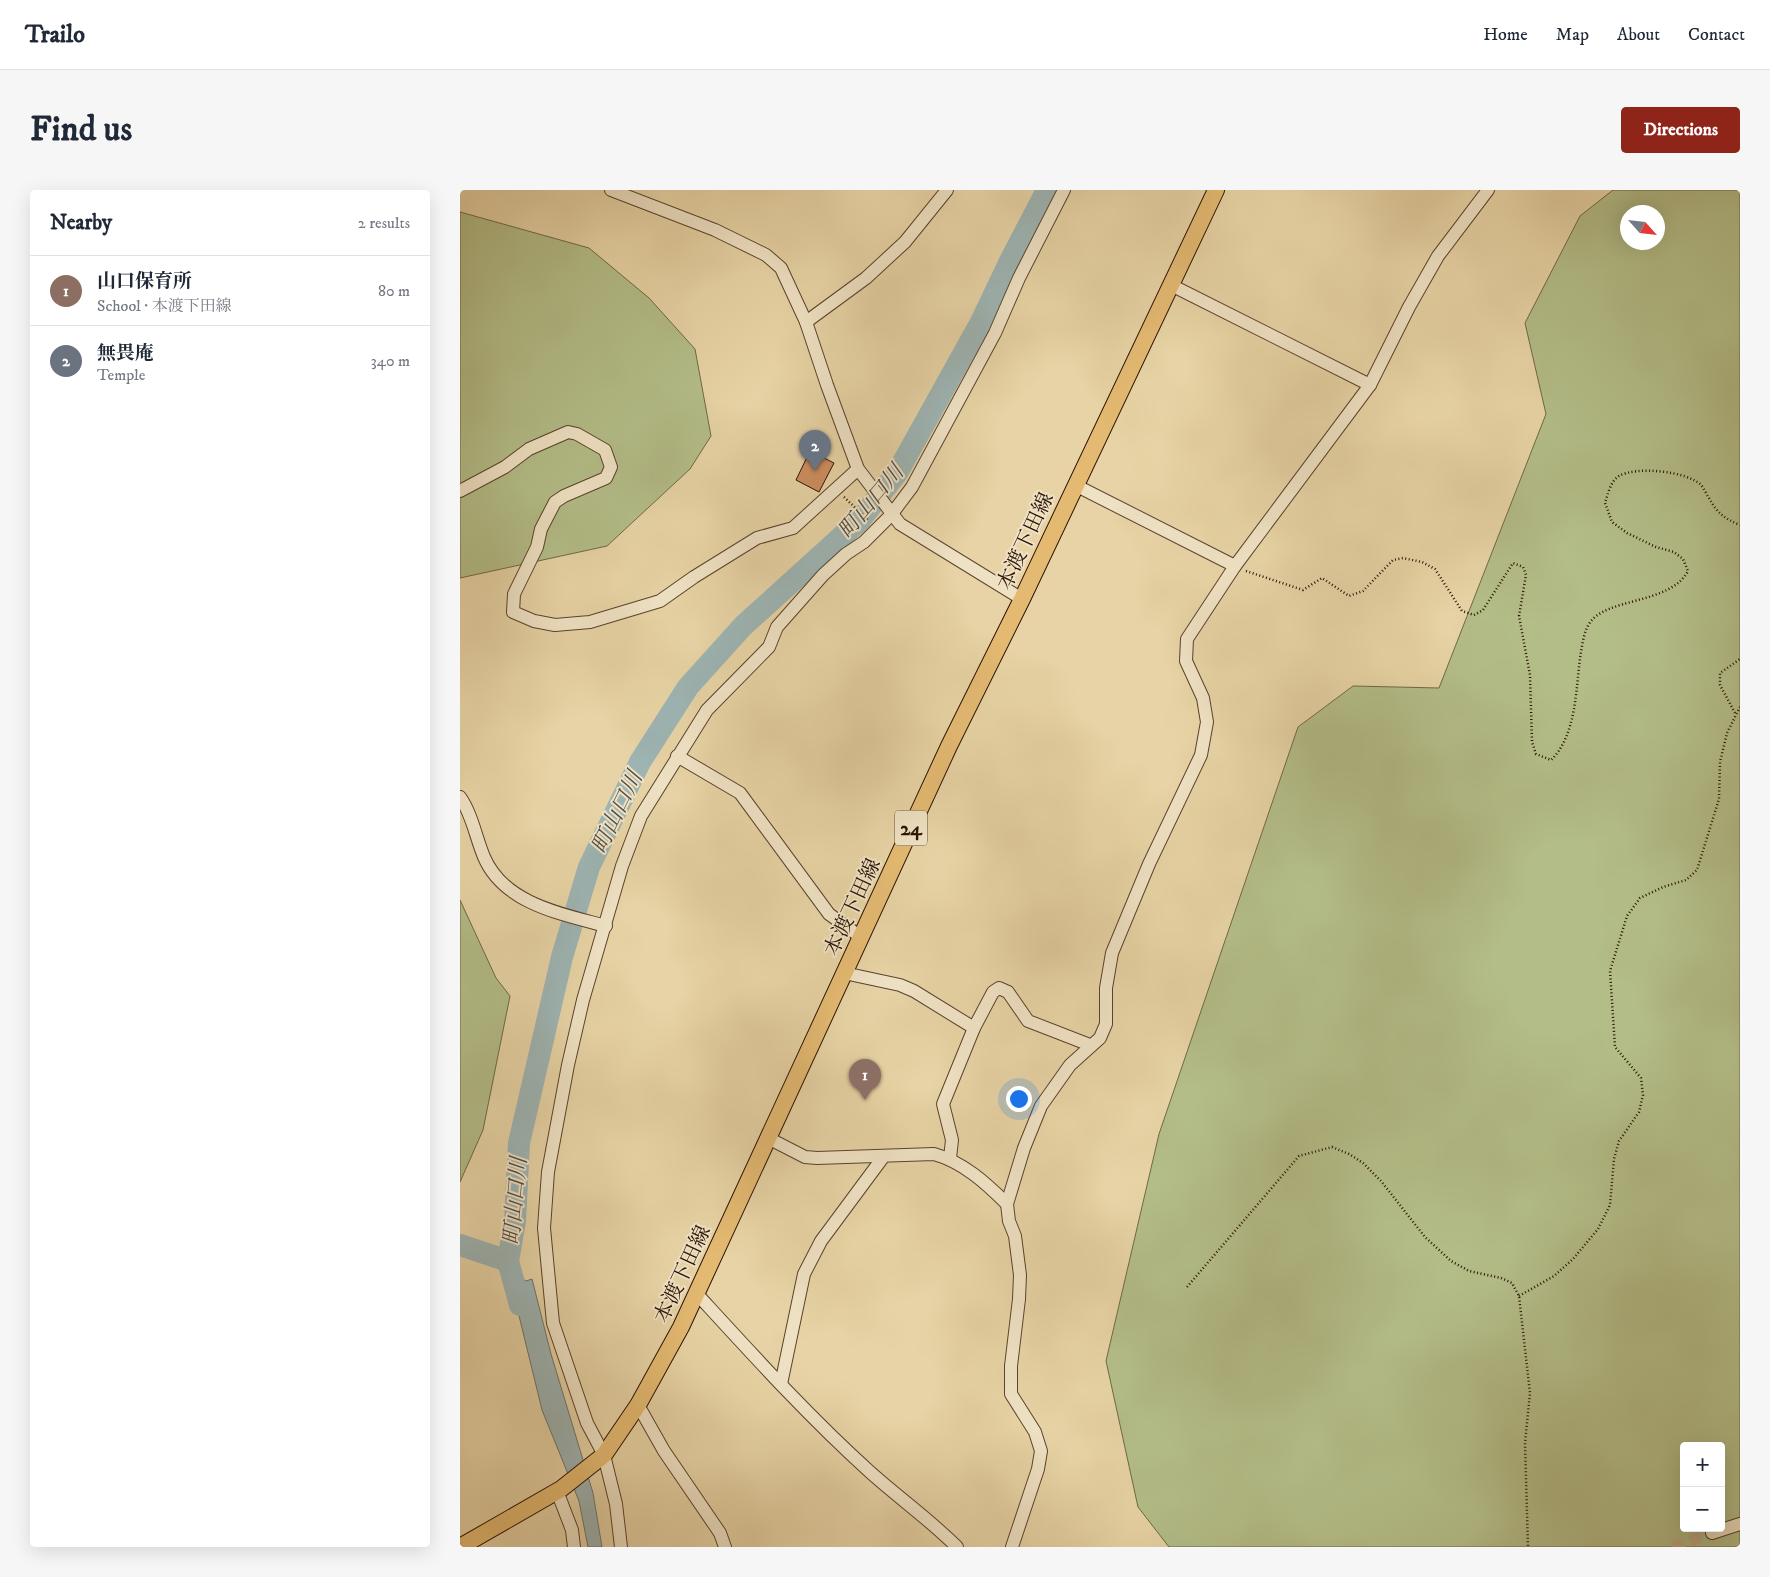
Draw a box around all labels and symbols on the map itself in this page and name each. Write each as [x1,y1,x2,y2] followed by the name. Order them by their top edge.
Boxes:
[1620,205,1665,250] north arrow
[799,430,831,471] pin: 2
[833,458,911,544] water label: 町山口川
[992,488,1060,594] street label: 本渡下田線
[586,765,650,858] water label: 町山口川
[895,810,927,846] road number: 24
[819,854,887,960] street label: 本渡下田線
[849,1059,881,1100] pin: 1
[1006,1086,1032,1112] your location
[498,1154,533,1246] water label: 町山口川
[649,1221,717,1327] street label: 本渡下田線

